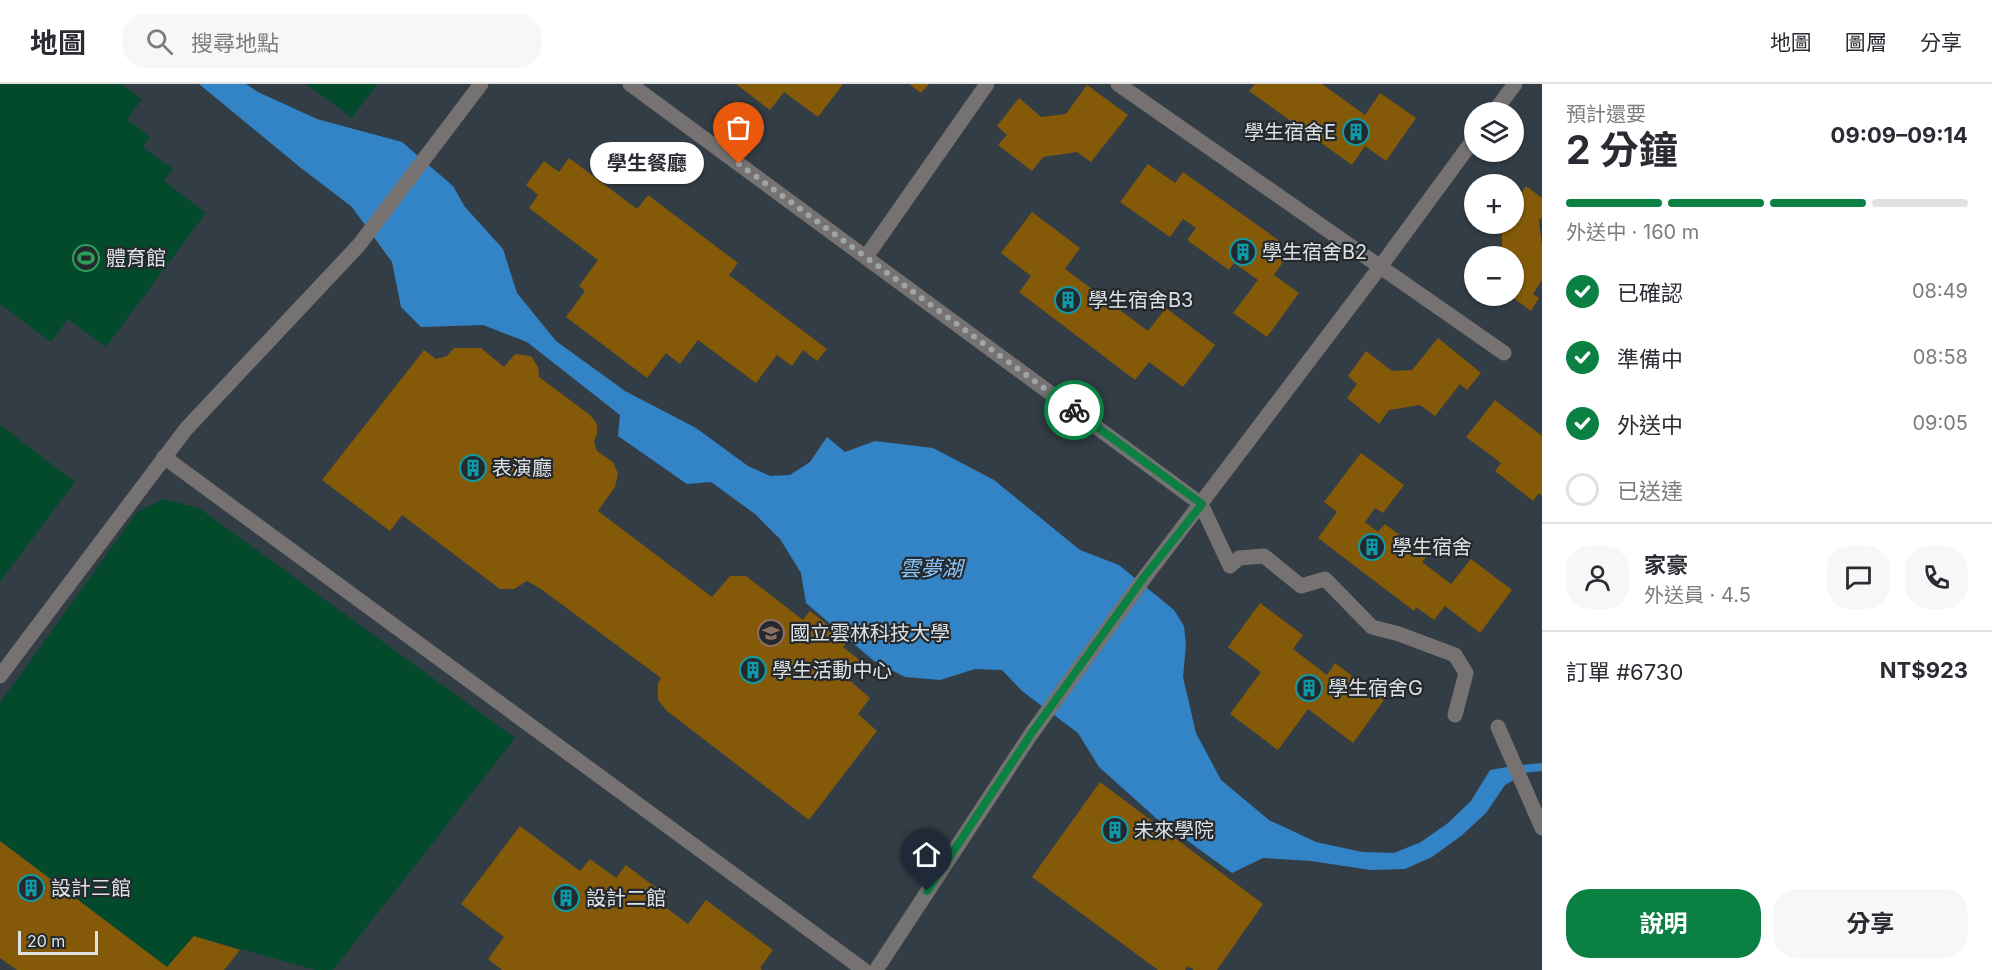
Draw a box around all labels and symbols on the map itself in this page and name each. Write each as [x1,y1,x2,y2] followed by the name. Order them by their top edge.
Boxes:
[713,102,764,164] pin
[1341,117,1371,147] building icon: 學生宿舍E
[1244,120,1336,144] place label: 學生宿舍E
[589,143,703,185] callout: 學生餐廳
[1228,237,1258,267] building icon: 學生宿舍B2
[1262,240,1367,264] place label: 學生宿舍B2
[71,243,101,273] sports icon: 體育館
[106,246,166,270] place label: 體育館
[1053,285,1083,315] building icon: 學生宿舍B3
[1088,288,1193,312] place label: 學生宿舍B3
[1044,380,1104,440] courier
[458,453,488,483] building icon: 表演廳
[492,456,552,480] place label: 表演廳
[1357,532,1387,562] building icon: 學生宿舍
[1392,535,1472,559] place label: 學生宿舍
[900,556,965,581] water label: 雲夢湖
[756,618,786,648] school or university icon: 國立雲林科技大學
[790,621,950,645] place label: 國立雲林科技大學
[738,655,768,685] building icon: 學生活動中心
[772,658,892,682] place label: 學生活動中心
[1294,673,1324,703] building icon: 學生宿舍G
[1328,676,1423,700] place label: 學生宿舍G
[1100,815,1130,845] building icon: 未來學院
[1134,818,1214,842] place label: 未來學院
[901,829,952,891] pin
[16,873,46,903] building icon: 設計三館
[51,876,131,900] place label: 設計三館
[551,883,581,913] building icon: 設計二館
[586,886,666,910] place label: 設計二館
[18,928,98,956] scale bar

